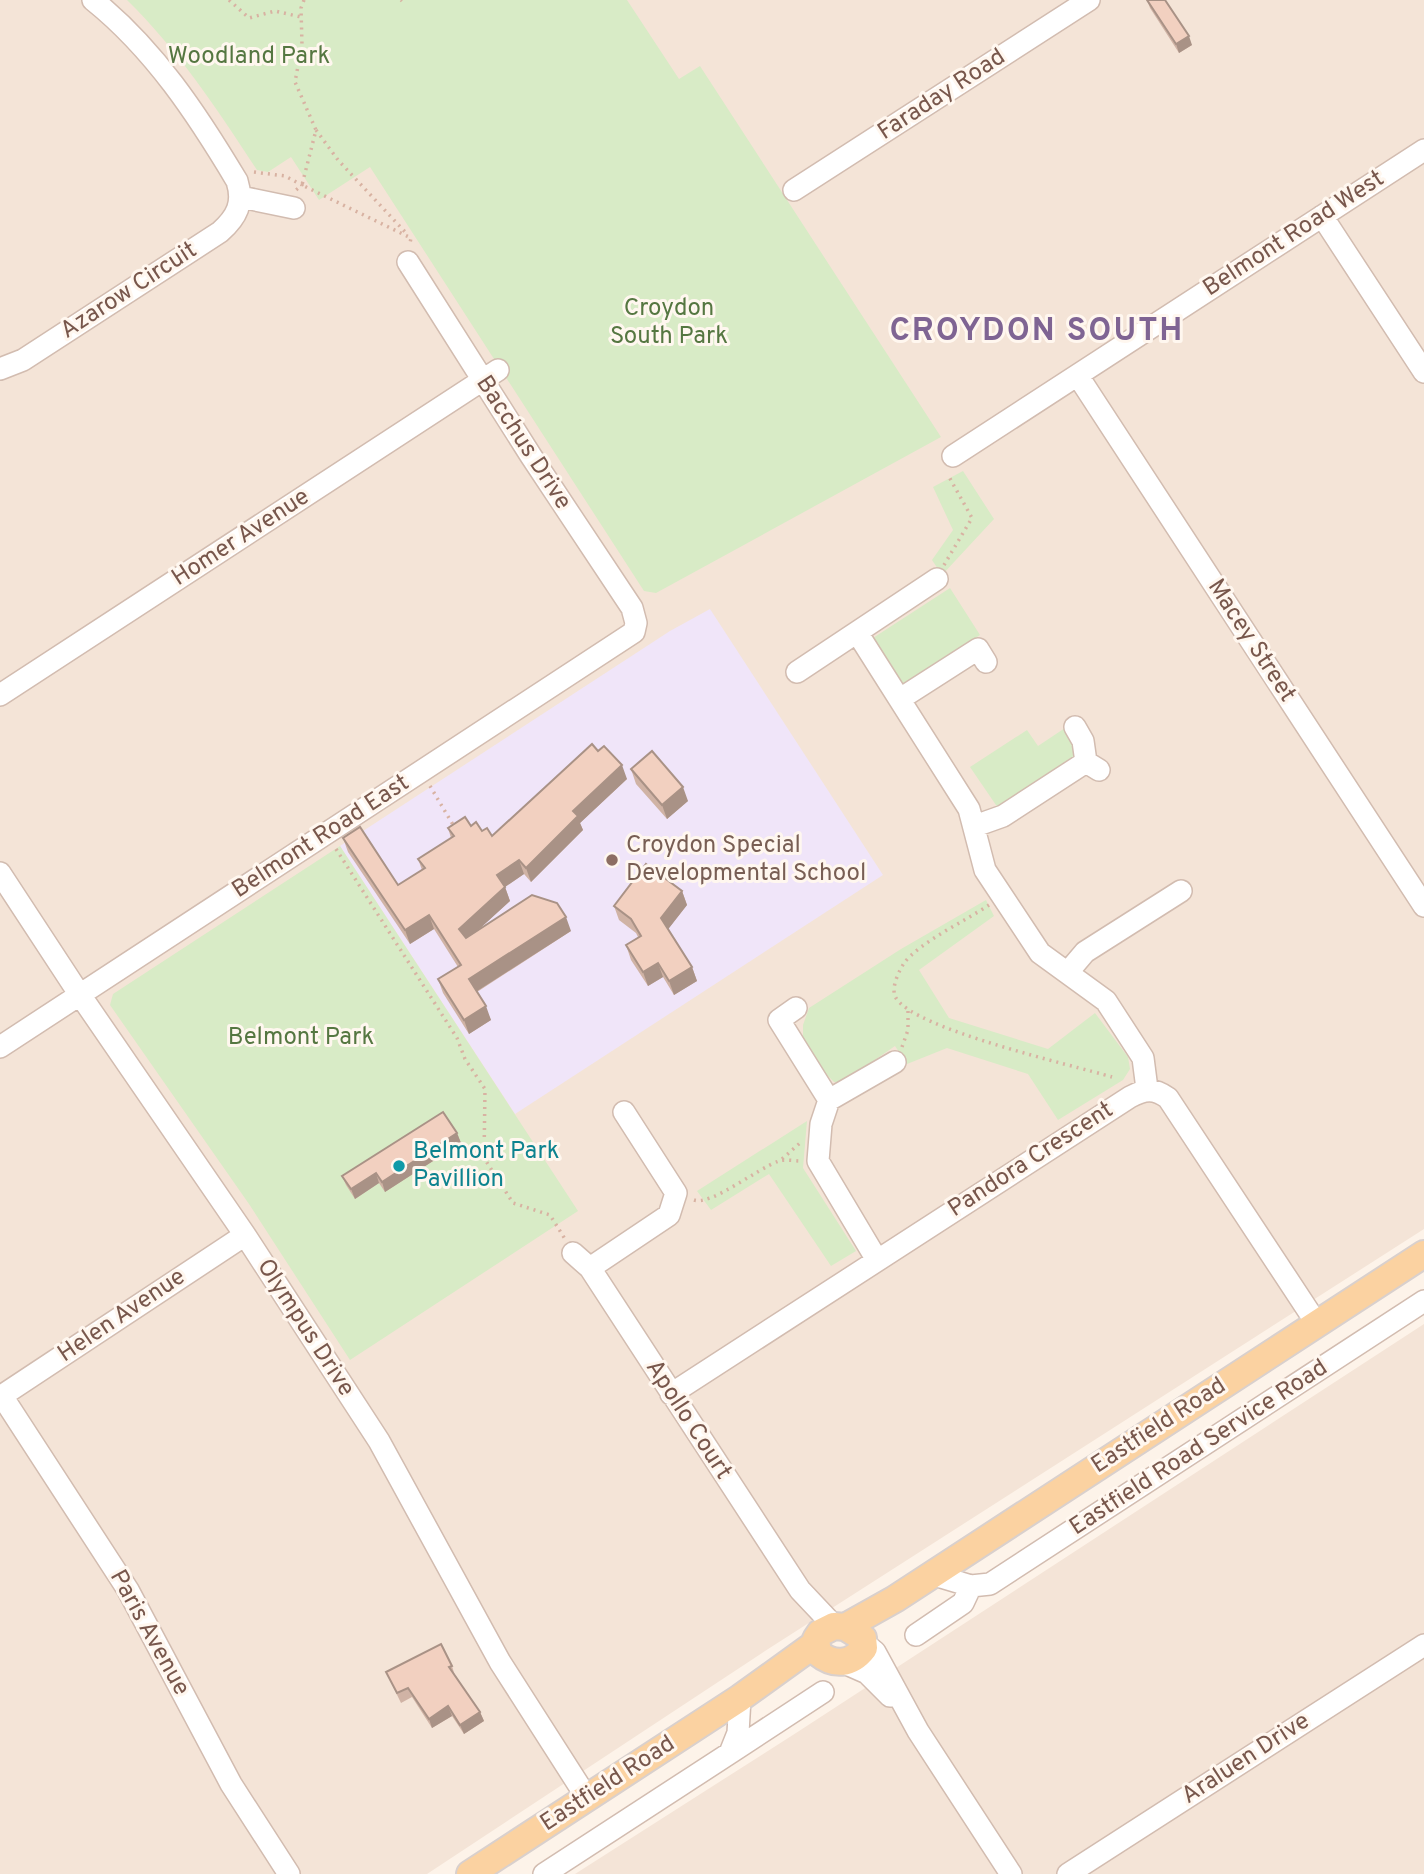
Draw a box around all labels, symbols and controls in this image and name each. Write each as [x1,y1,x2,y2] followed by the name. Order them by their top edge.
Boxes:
[168,42,330,72] park label: Woodland Park
[872,43,1012,147] street label: Faraday Road
[1198,164,1390,304] street label: Belmont Road West
[55,236,203,346] street label: Azarow Circuit
[610,294,728,352] park label: Croydon South Park
[890,312,1184,352] district label: CROYDON SOUTH
[469,370,577,516] street label: Bacchus Drive
[166,482,316,594] street label: Homer Avenue
[1200,574,1302,708] street label: Macey Street
[227,769,415,905] street label: Belmont Road East
[626,831,866,889] place label: Croydon Special Developmental School
[604,852,620,868] marker: Croydon Special Developmental School
[228,1023,374,1053] park label: Belmont Park
[943,1095,1119,1225] street label: Pandora Crescent
[413,1137,560,1195] place label: Belmont Park Pavillion
[391,1158,407,1174] marker: Belmont Park Pavillion
[249,1253,361,1403] street label: Olympus Drive
[52,1262,192,1370] street label: Helen Avenue
[1064,1353,1334,1543] street label: Eastfield Road Service Road
[638,1354,738,1486] street label: Apollo Court
[1086,1371,1232,1481] street label: Eastfield Road
[102,1565,196,1701] street label: Paris Avenue
[1176,1706,1316,1812] street label: Araluen Drive
[535,1729,681,1839] street label: Eastfield Road

